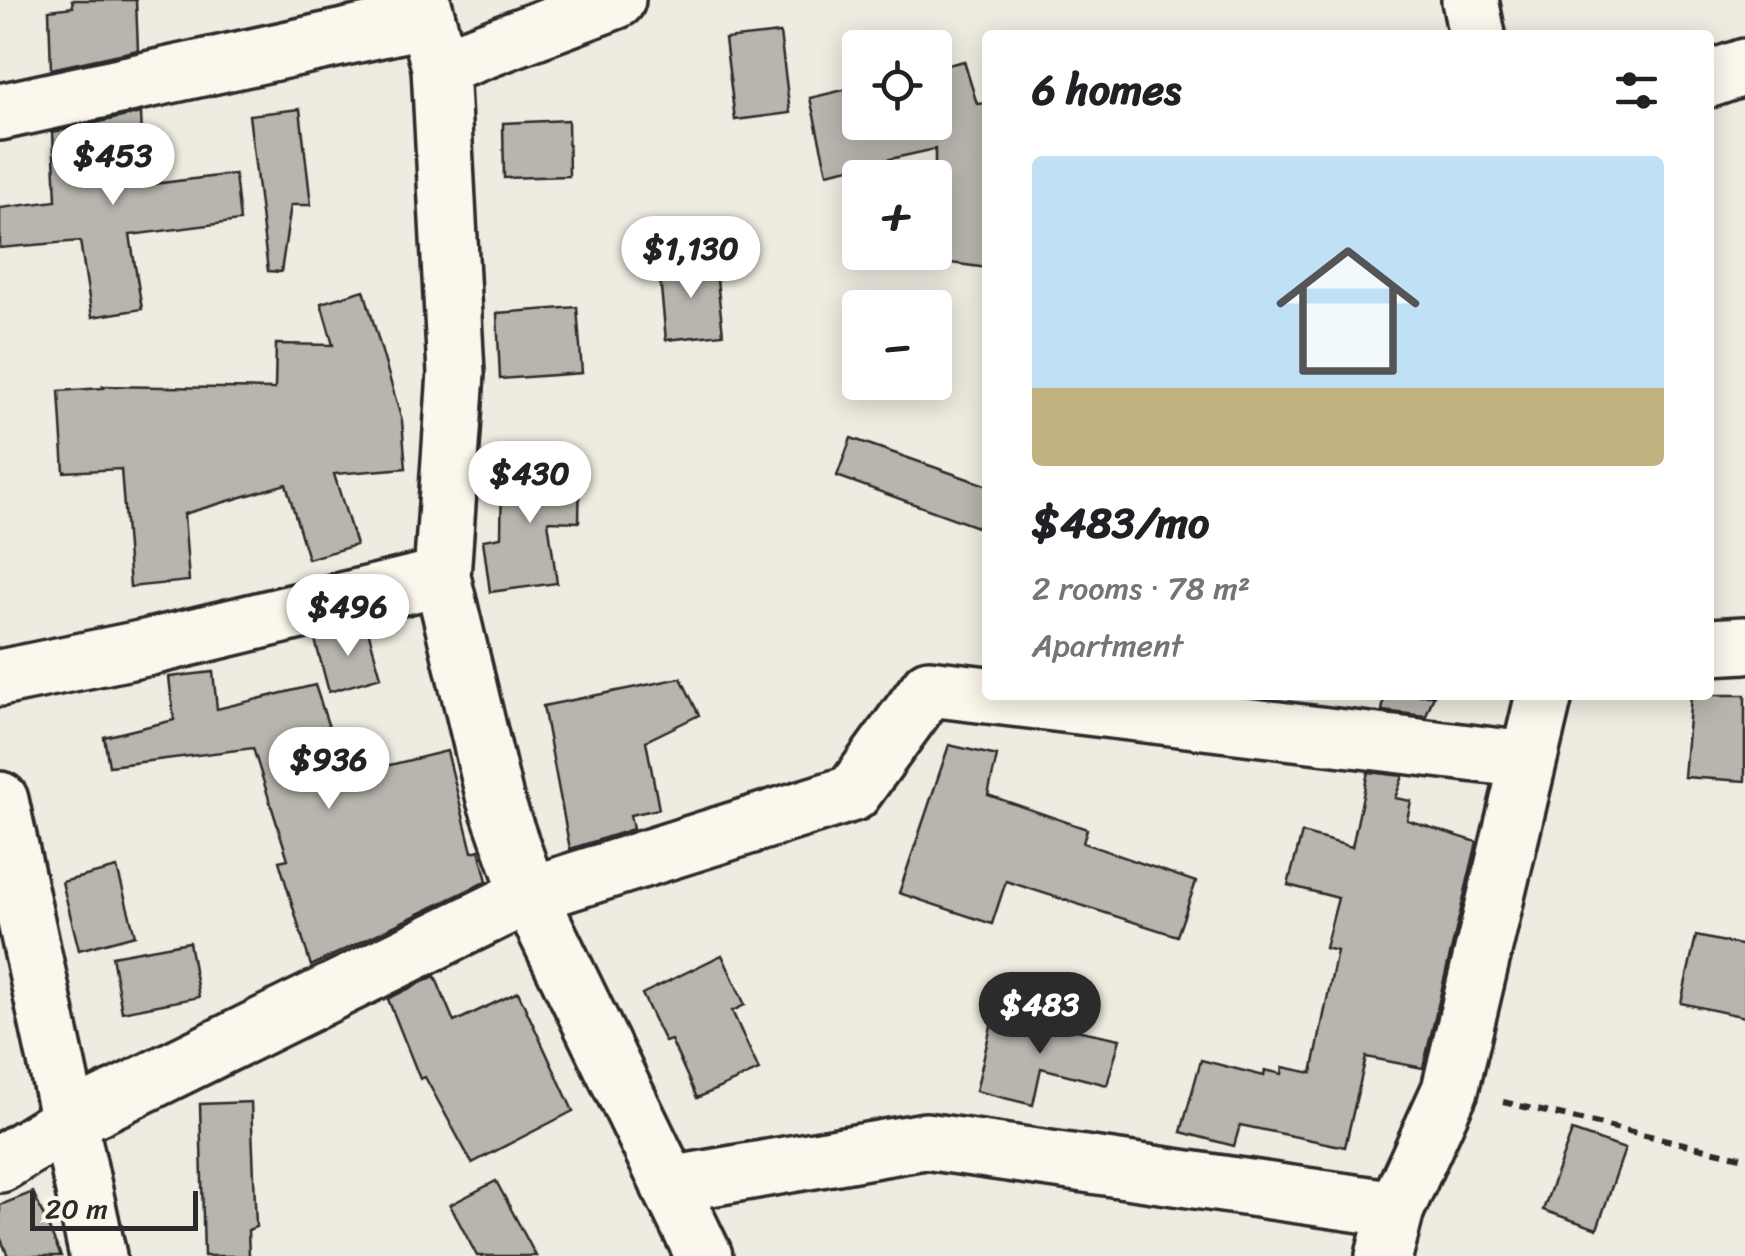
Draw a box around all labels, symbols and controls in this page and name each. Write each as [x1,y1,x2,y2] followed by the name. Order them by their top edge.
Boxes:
[842,30,952,400] map controls
[842,30,952,140] button: locate
[1032,53,1181,127] text: 6 homes
[1609,63,1664,118] icon: filters
[54,123,172,208] pin: $453
[74,127,152,184] text: $453
[842,160,952,270] button: +
[610,216,772,301] pin: $1,130
[643,220,739,277] text: $1,130
[1258,221,1438,401] icon: home
[842,290,952,400] button: −
[471,441,589,526] pin: $430
[490,445,570,502] text: $430
[1032,486,1209,560] text: $483/mo
[1032,560,1250,617] text: 2 rooms · 78 m²
[289,574,407,659] pin: $496
[308,578,388,635] text: $496
[1032,617,1183,674] text: Apartment
[270,727,388,812] pin: $936
[291,731,367,788] text: $936
[981,972,1099,1057] pin: $483
[1001,976,1079,1033] text: $483
[45,1184,108,1233] text: 20 m
[30,1186,198,1230] scale bar

